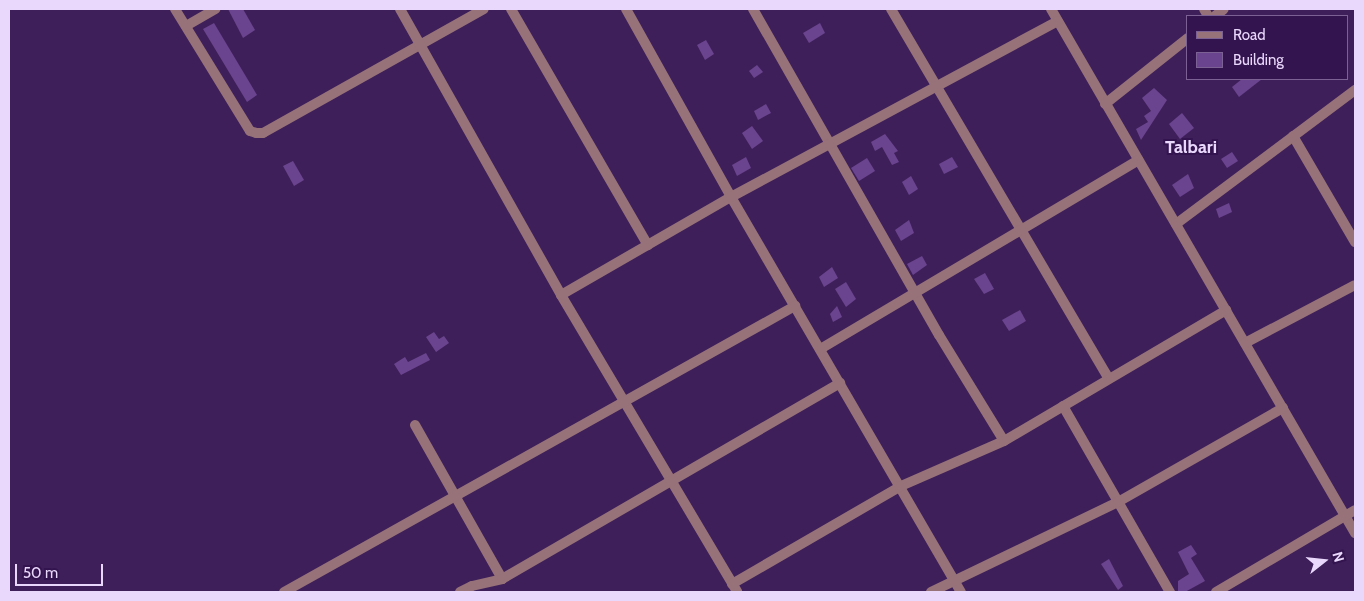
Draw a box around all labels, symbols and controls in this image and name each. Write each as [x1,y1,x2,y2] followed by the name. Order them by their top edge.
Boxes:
[1186,15,1349,80] legend
[1233,26,1266,44] text: Road
[1233,51,1284,69] text: Building
[1165,136,1217,158] district label: Talbari
[1299,536,1349,586] north arrow
[1328,550,1348,564] text: N
[18,554,105,586] scale bar
[23,564,58,582] text: 50 m

